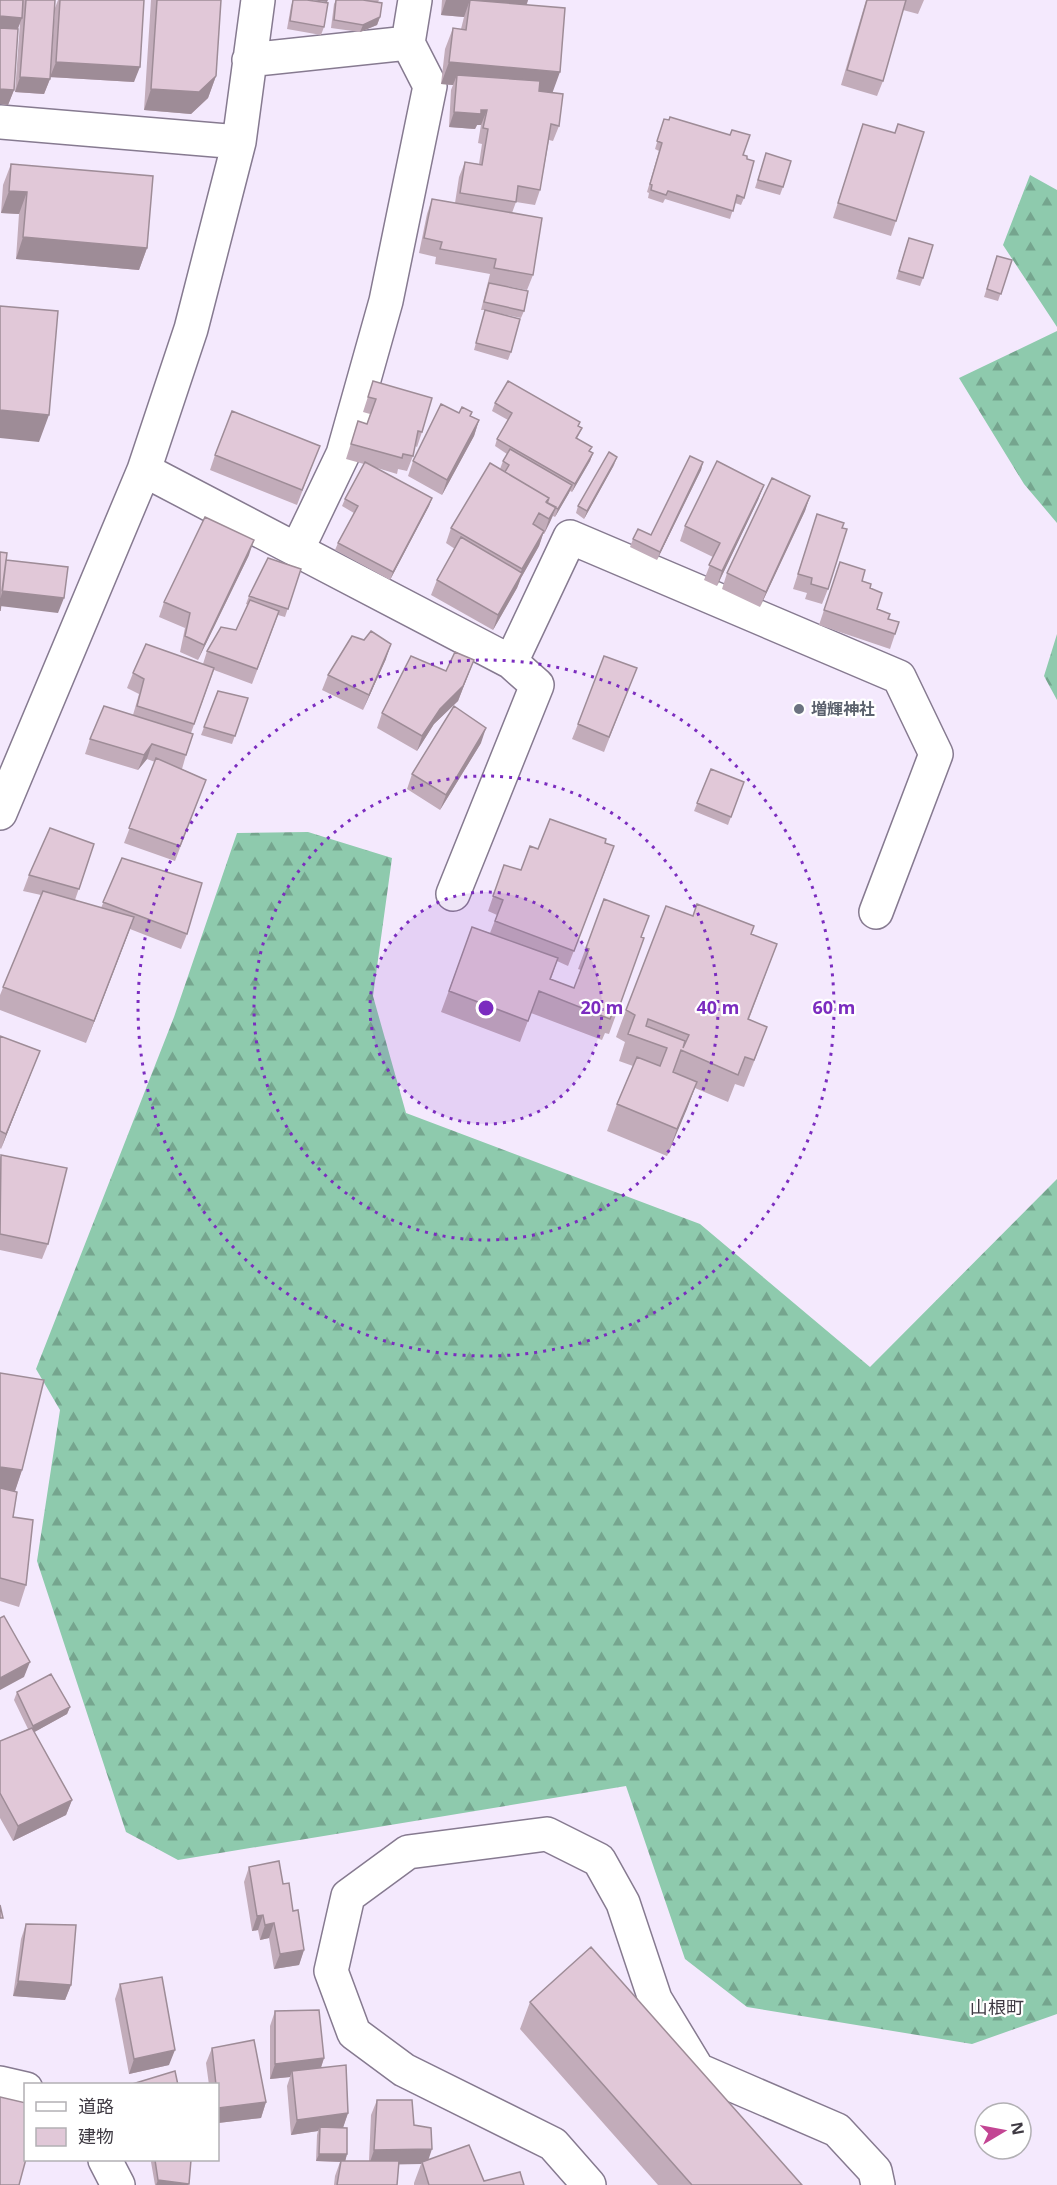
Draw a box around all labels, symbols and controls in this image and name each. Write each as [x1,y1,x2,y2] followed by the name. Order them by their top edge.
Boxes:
[811,698,875,720] place label: 増輝神社
[792,702,806,716] marker: 増輝神社
[581,995,623,1019] text: 20 m
[697,995,739,1019] text: 40 m
[813,995,855,1019] text: 60 m
[476,998,496,1018] centre of rings
[970,1995,1024,2019] district label: 山根町
[24,2083,219,2161] legend
[78,2094,114,2118] text: 道路
[973,2101,1033,2161] north arrow
[1006,2120,1030,2137] text: N
[78,2124,114,2148] text: 建物

